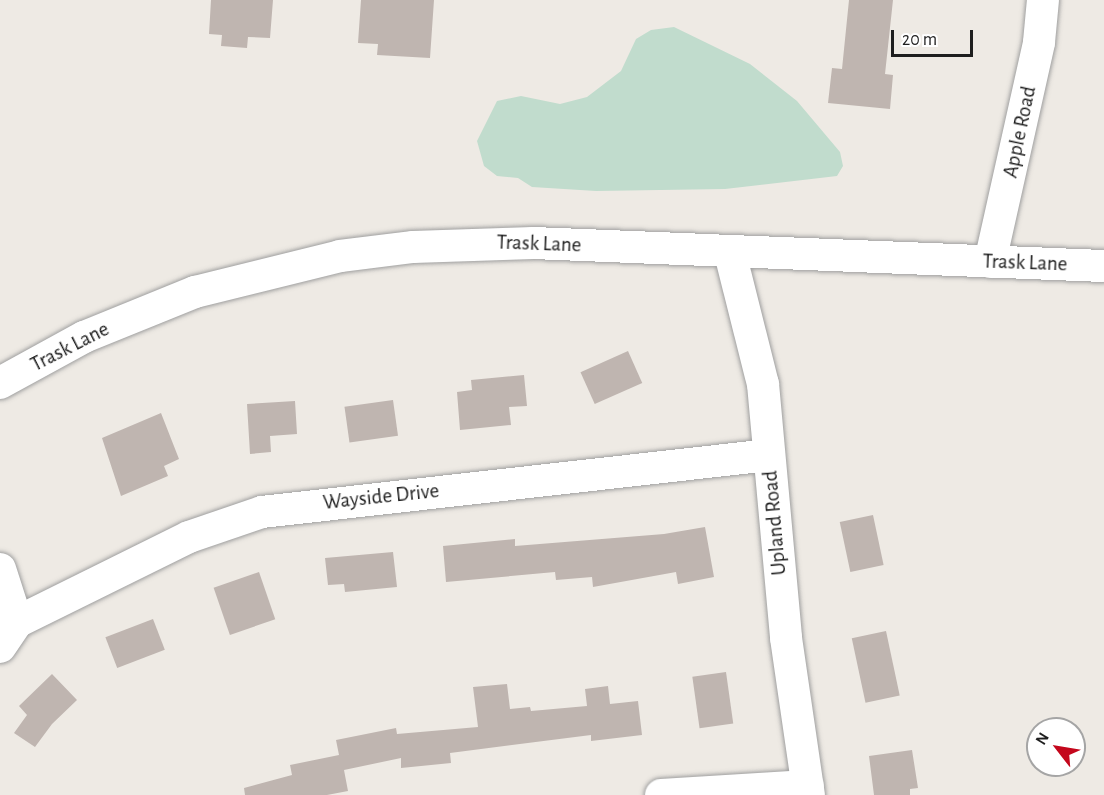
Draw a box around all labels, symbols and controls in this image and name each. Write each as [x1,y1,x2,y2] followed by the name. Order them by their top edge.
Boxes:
[894,18,976,56] scale bar
[902,31,937,49] text: 20 m
[998,84,1042,180] street label: Apple Road
[496,230,582,258] street label: Trask Lane
[982,249,1068,277] street label: Trask Lane
[27,317,113,377] street label: Trask Lane
[758,470,792,576] street label: Upland Road
[322,478,440,516] street label: Wayside Drive
[1026,717,1086,777] north arrow
[1033,730,1052,748] text: N

